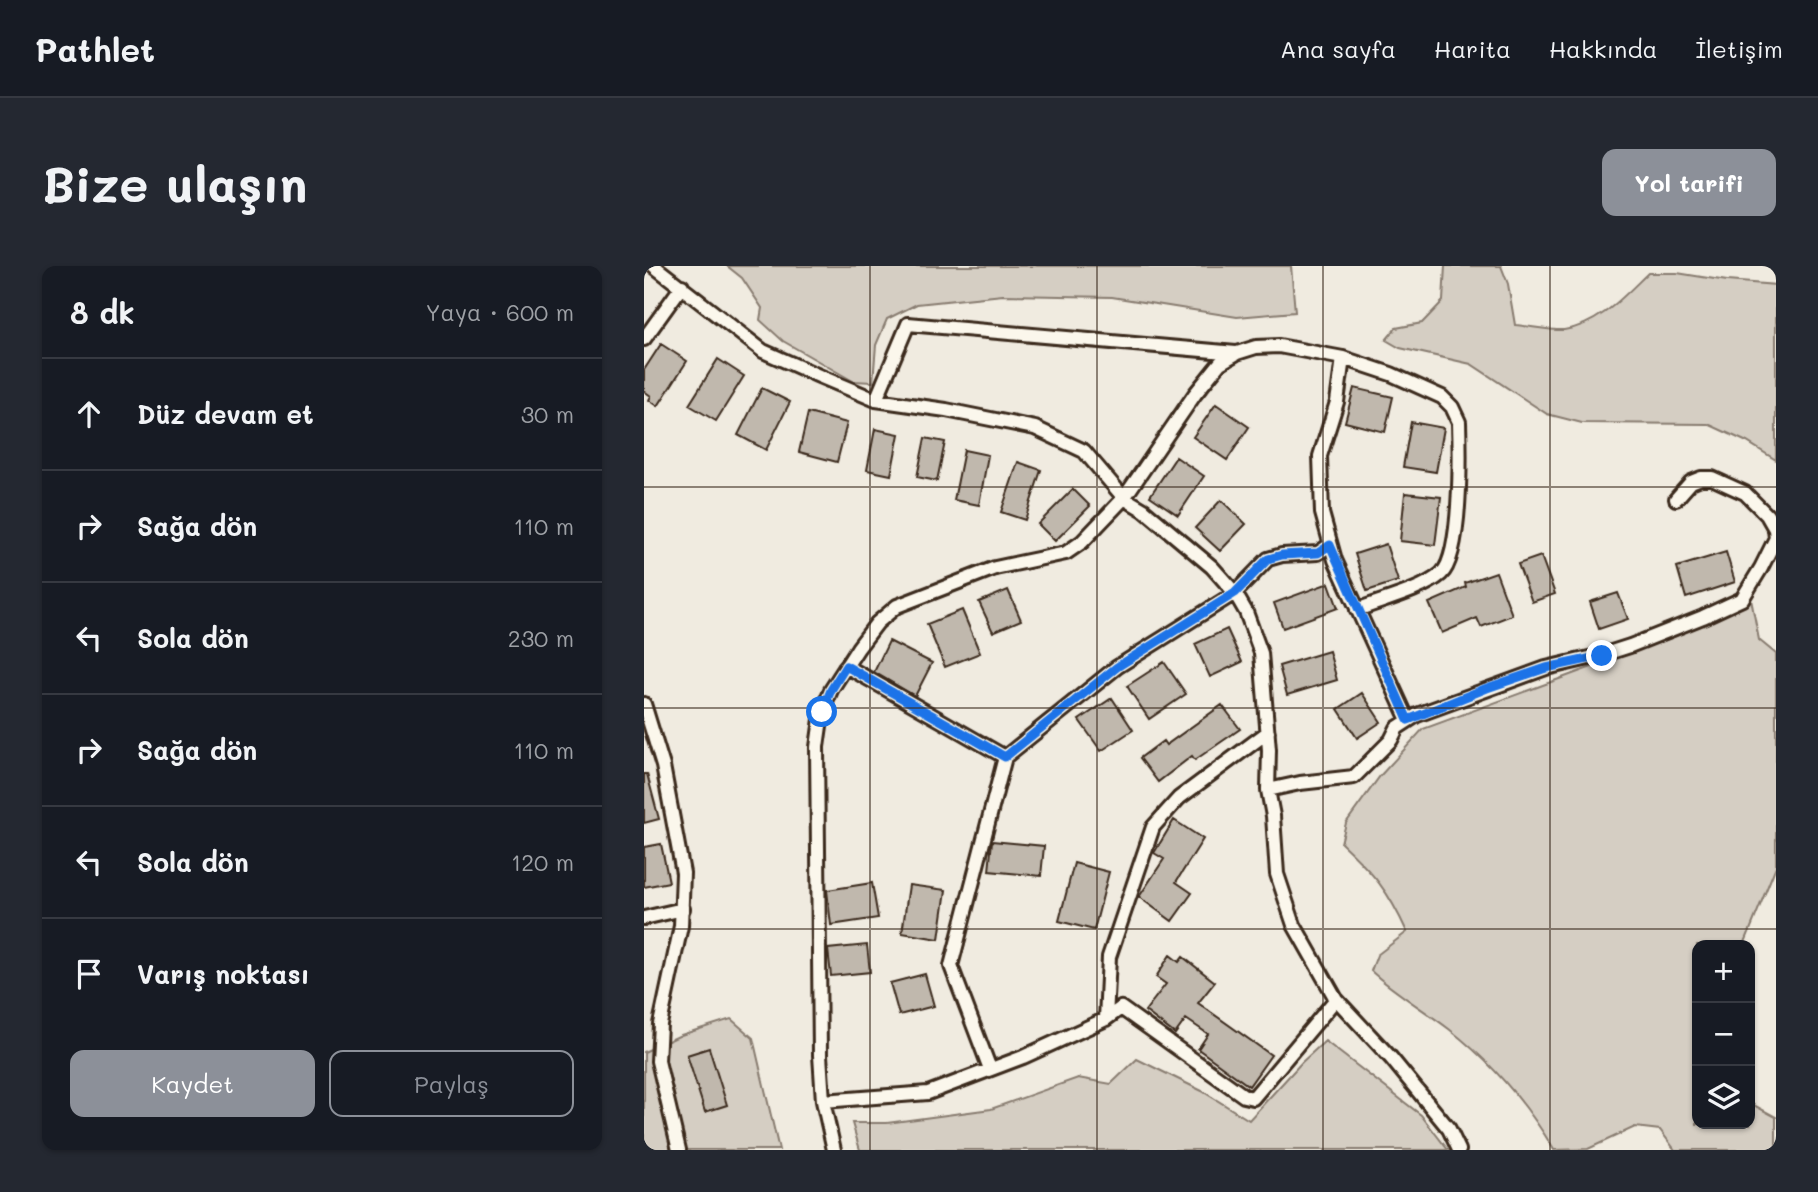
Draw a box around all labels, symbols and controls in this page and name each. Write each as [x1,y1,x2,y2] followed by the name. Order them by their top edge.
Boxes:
[35,27,155,70] text: Pathlet
[1280,33,1396,64] text: Ana sayfa
[1434,33,1511,64] text: Harita
[1549,33,1658,64] text: Hakkında
[1696,33,1783,64] text: İletişim
[1602,149,1776,216] button: Yol tarifi
[42,151,307,214] text: Bize ulaşın
[70,292,135,332] text: 8 dk
[426,297,574,327] text: Yaya · 600 m
[70,395,108,433] icon: ahead
[137,397,314,431] text: Düz devam et
[521,399,574,429] text: 30 m
[70,507,108,545] icon: right
[137,509,257,543] text: Sağa dön
[514,511,574,541] text: 110 m
[70,619,108,657] icon: left
[137,621,249,655] text: Sola dön
[508,623,574,653] text: 230 m
[1586,640,1617,671] route end
[806,696,837,727] route start
[70,731,108,769] icon: right
[137,733,257,767] text: Sağa dön
[514,735,574,765] text: 110 m
[70,843,108,881] icon: left
[137,845,249,879] text: Sola dön
[511,847,574,877] text: 120 m
[1692,940,1755,1129] map controls
[1692,940,1755,1003] button: +
[70,955,108,993] icon: arrive
[137,957,310,991] text: Varış noktası
[1692,1003,1755,1066] button: −
[70,1050,315,1117] button: Kaydet
[329,1050,574,1117] button: Paylaş
[1692,1066,1755,1129] button: layers

